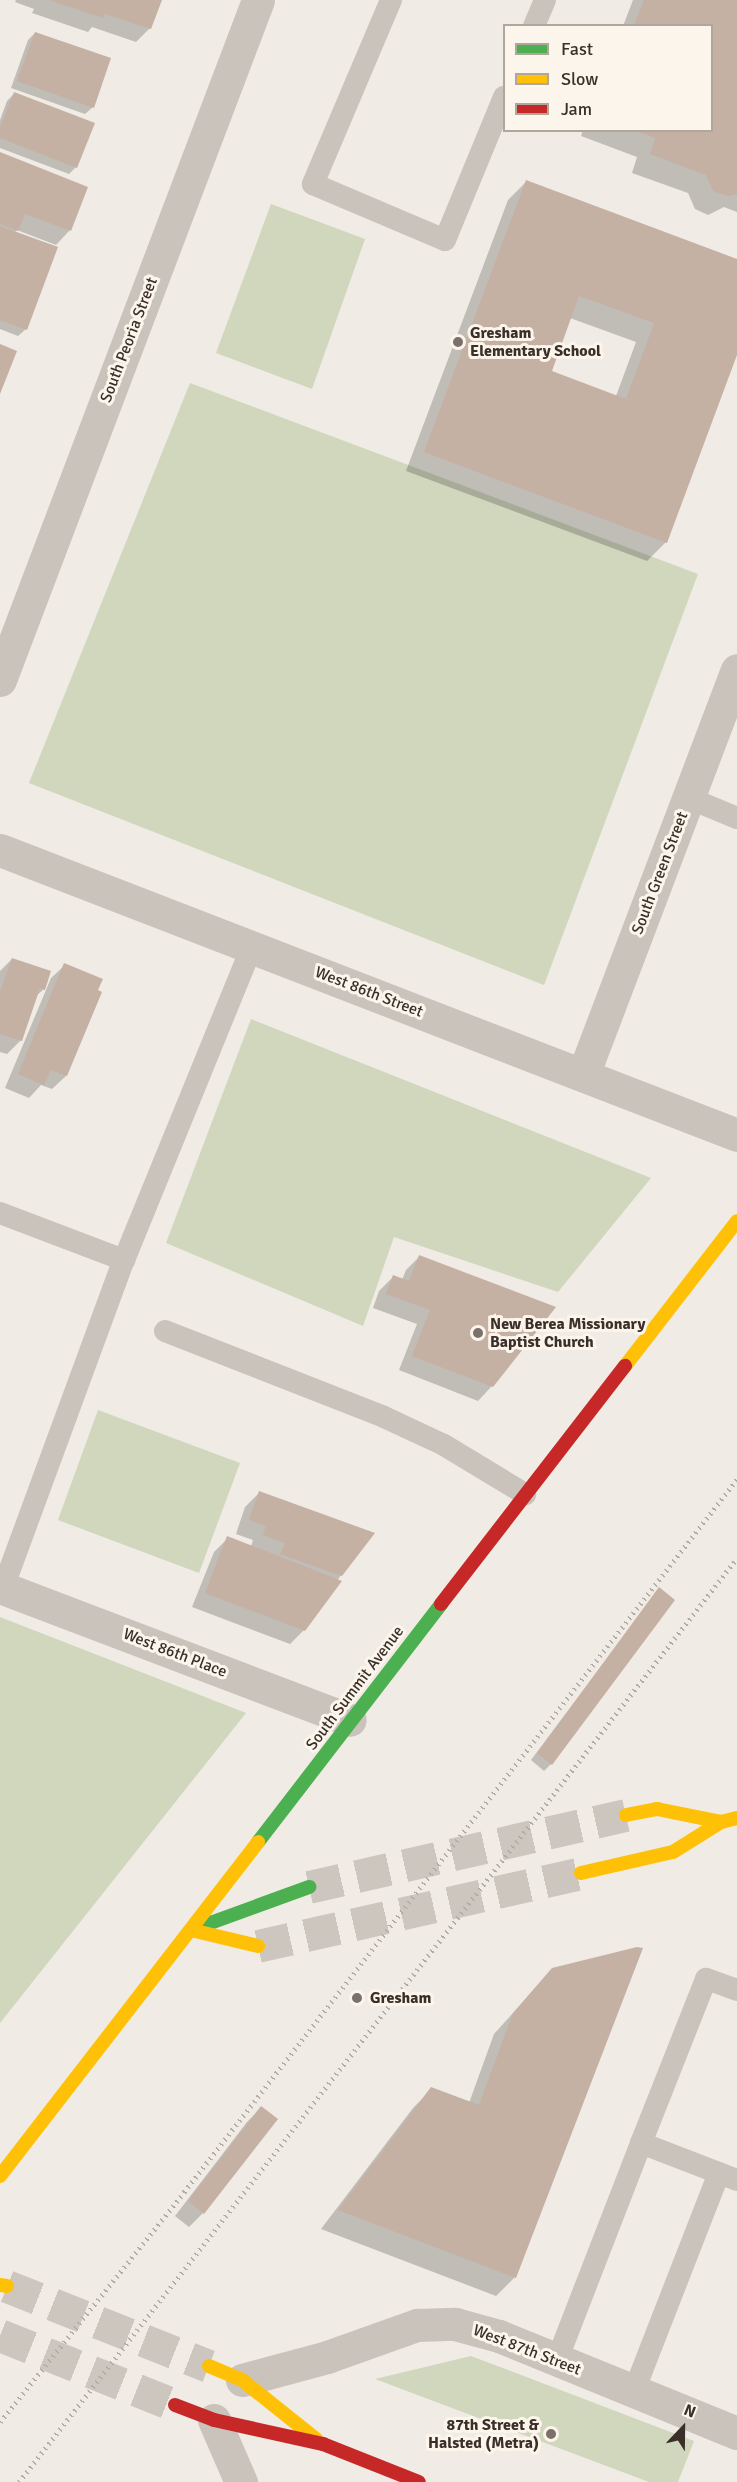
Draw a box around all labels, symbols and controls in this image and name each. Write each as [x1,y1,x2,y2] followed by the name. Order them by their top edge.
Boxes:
[503,24,713,132] legend
[561,38,593,60] text: Fast
[561,68,598,90] text: Slow
[561,98,592,120] text: Jam
[96,275,162,405] street label: South Peoria Street
[470,323,601,361] place label: Gresham Elementary School
[451,335,465,349] marker: Gresham Elementary School
[628,809,692,937] street label: South Green Street
[312,963,426,1021] street label: West 86th Street
[490,1314,645,1352] place label: New Berea Missionary Baptist Church
[471,1326,485,1340] marker: New Berea Missionary Baptist Church
[302,1622,408,1754] street label: South Summit Avenue
[120,1624,230,1682] street label: West 86th Place
[370,1988,431,2008] place label: Gresham
[348,1989,366,2007] marker: Gresham
[470,2321,584,2379] street label: West 87th Street
[653,2398,713,2458] north arrow
[681,2400,699,2423] text: N
[428,2415,539,2453] place label: 87th Street & Halsted (Metra)
[544,2427,558,2441] marker: 87th Street & Halsted (Metra)

